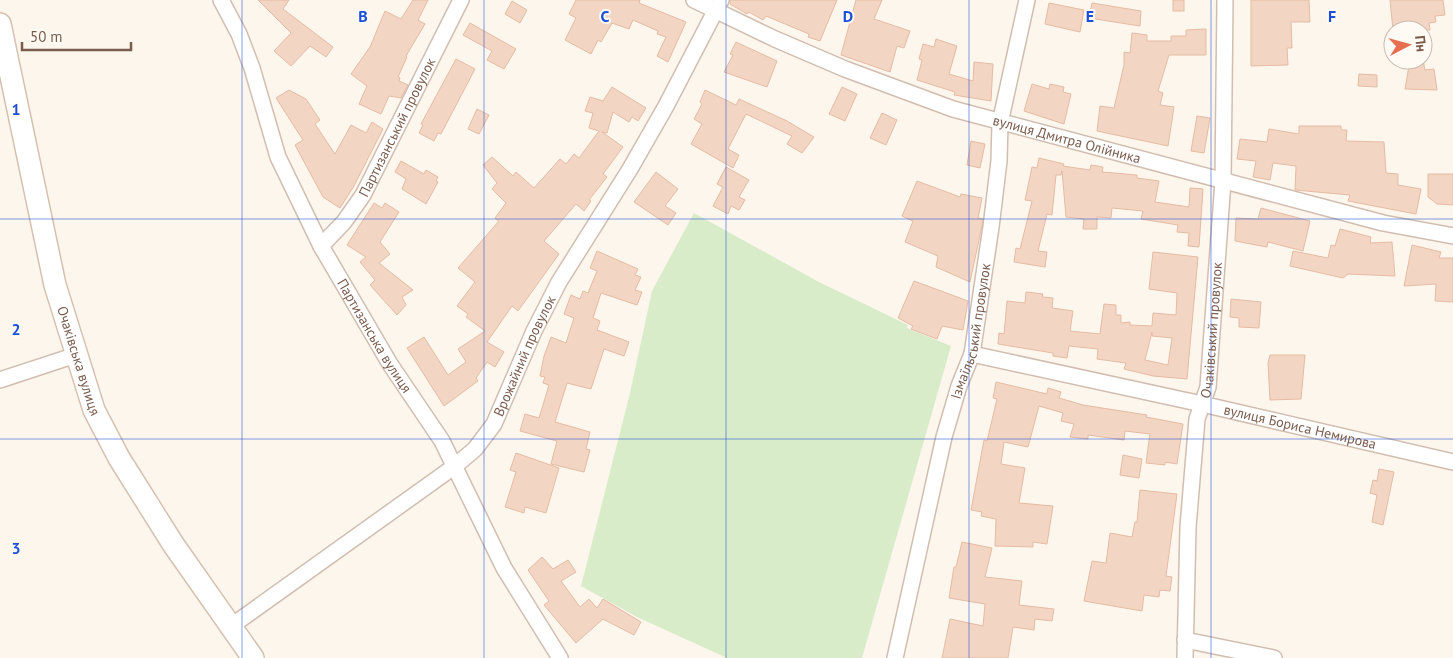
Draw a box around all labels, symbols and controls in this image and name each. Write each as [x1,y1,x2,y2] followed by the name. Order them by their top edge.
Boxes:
[358,6,368,26] text: B
[601,6,610,26] text: C
[843,6,853,26] text: D
[1086,6,1094,26] text: E
[1328,6,1336,26] text: F
[22,20,131,52] scale bar
[1383,20,1433,70] north arrow
[30,27,63,46] text: 50 m
[1411,35,1431,53] text: Пн
[355,55,440,200] street label: Партизанський провулок
[11,99,21,119] text: 1
[991,111,1143,167] street label: вулиця Дмитра Олійника
[1196,261,1226,401] street label: Очаківський провулок
[947,262,994,401] street label: Ізмаїльський провулок
[333,276,416,396] street label: Партизанська вулиця
[489,292,560,419] street label: Врожайний провулок
[53,304,104,419] street label: Очаківська вулиця
[11,319,21,339] text: 2
[1222,400,1378,453] street label: вулиця Бориса Немирова
[11,538,21,558] text: 3

